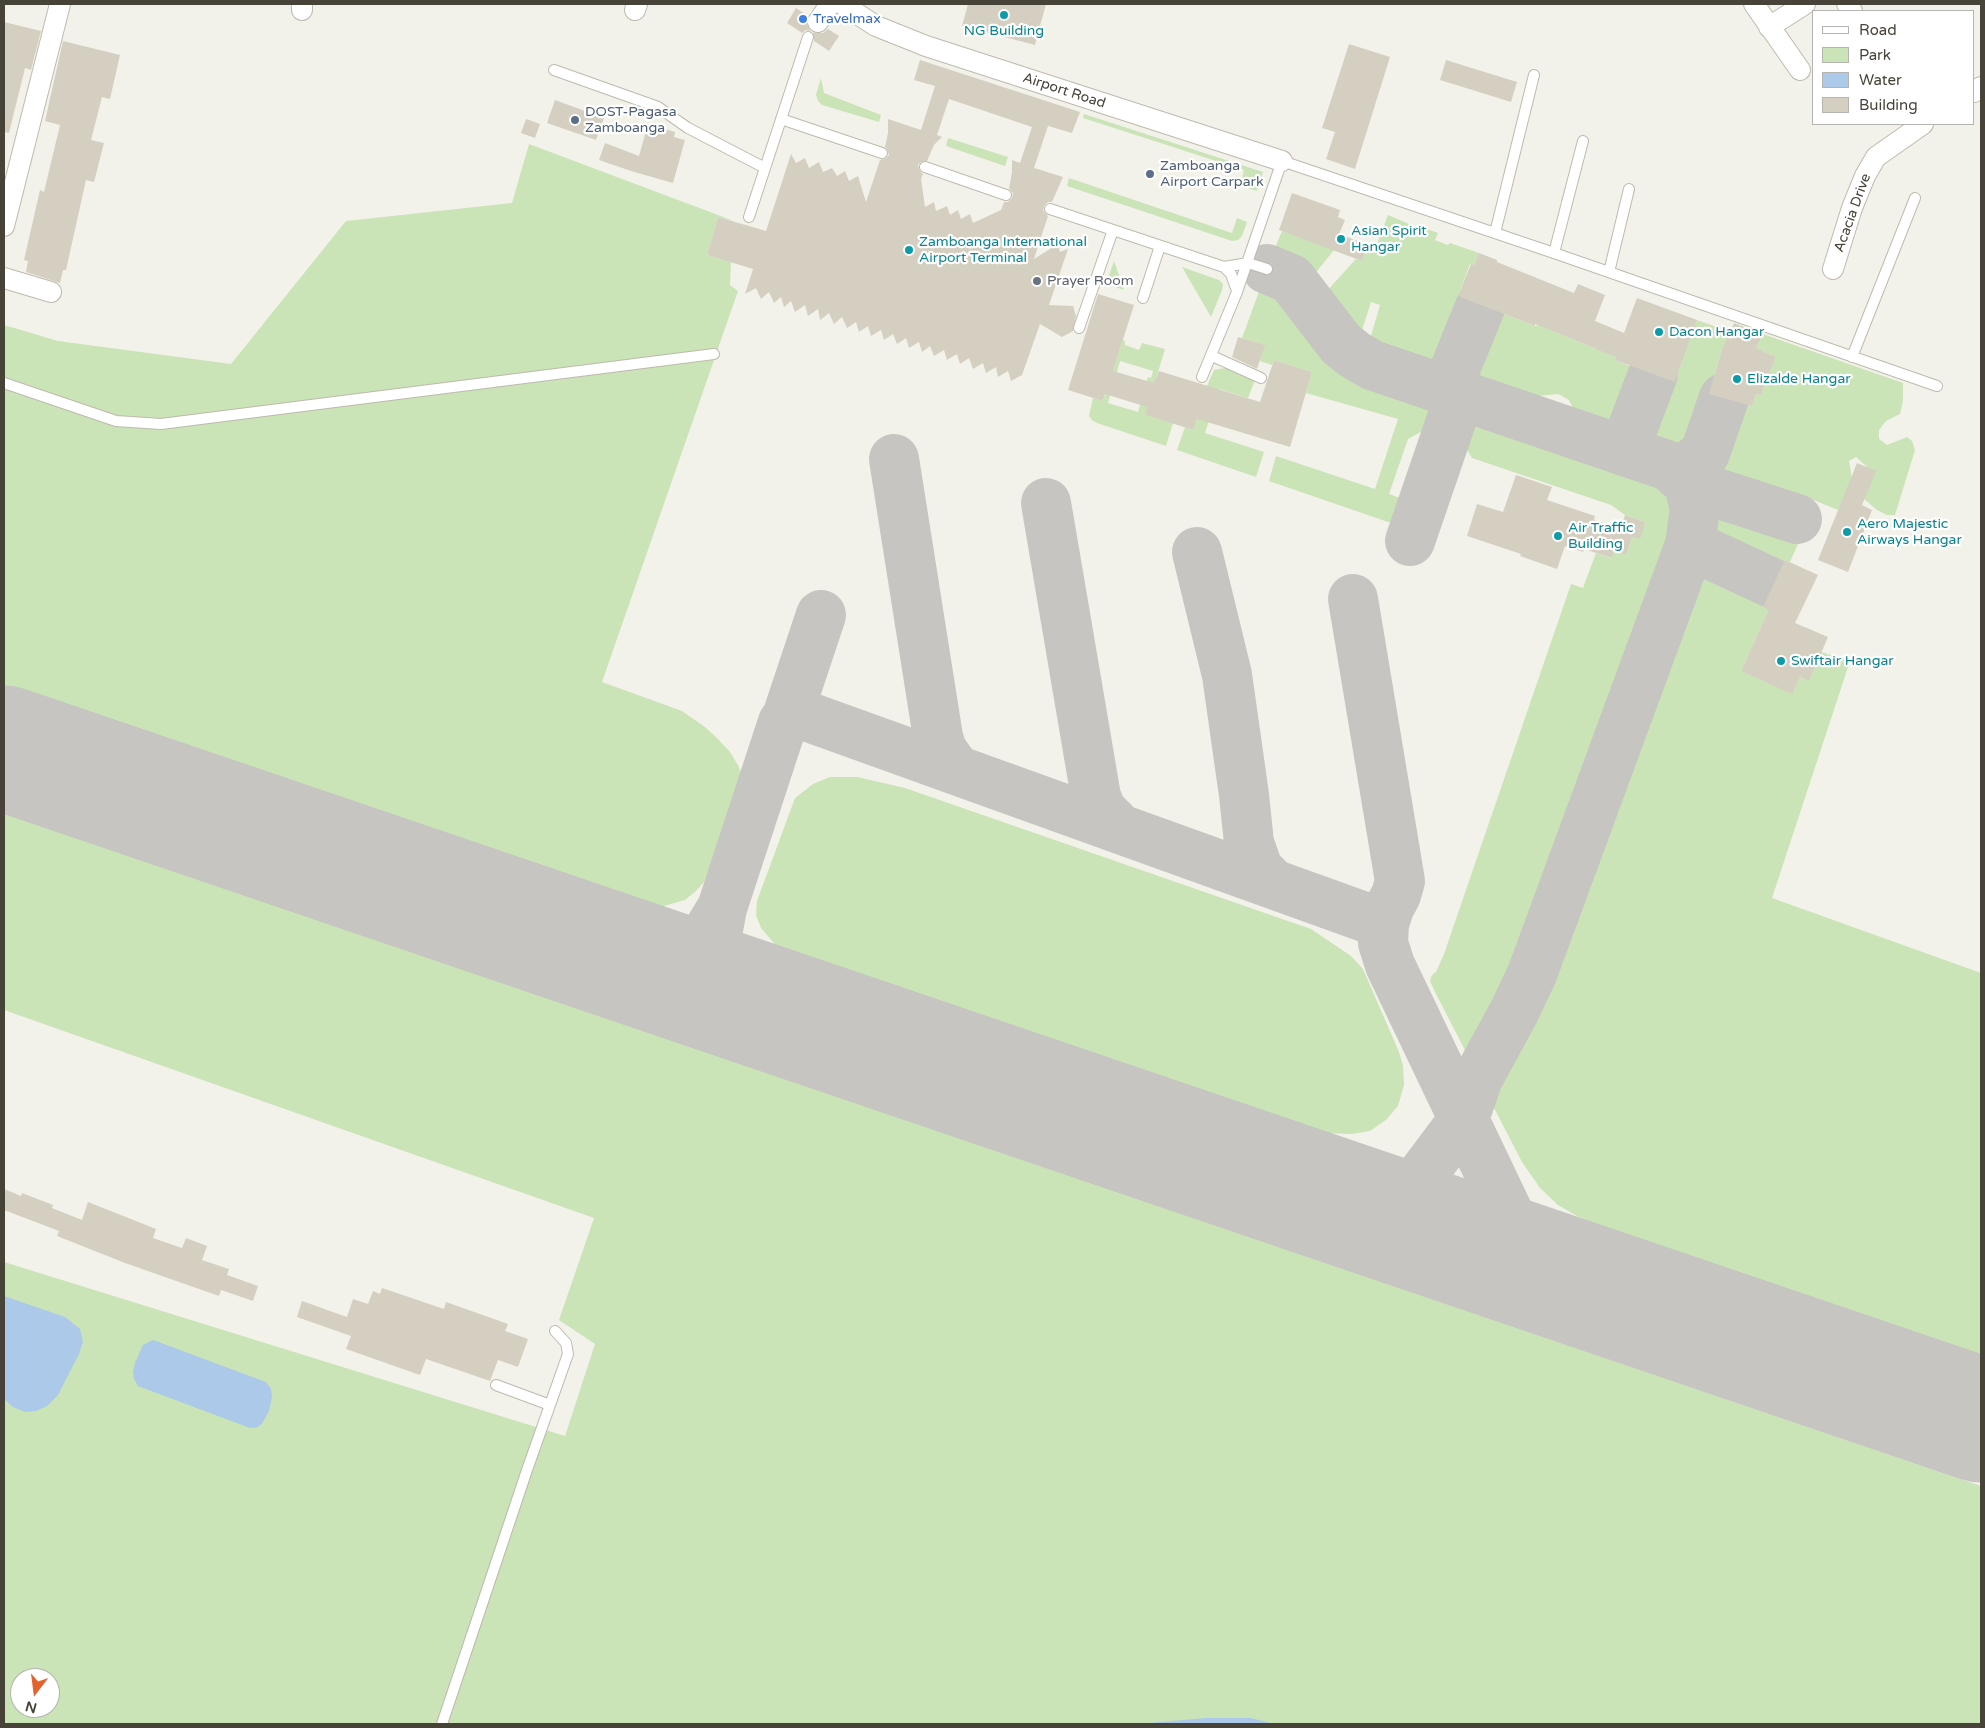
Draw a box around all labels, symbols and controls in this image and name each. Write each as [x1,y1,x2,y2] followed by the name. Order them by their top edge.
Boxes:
[998,9,1010,21] marker: NG Building
[1812,10,1975,125] legend
[813,11,881,27] place label: Travelmax
[797,13,809,25] marker: Travelmax
[1859,21,1897,39] text: Road
[964,23,1044,39] place label: NG Building
[1859,46,1891,64] text: Park
[1020,70,1108,112] street label: Airport Road
[1859,71,1902,89] text: Water
[1859,96,1918,114] text: Building
[585,104,677,136] place label: DOST-Pagasa Zamboanga
[569,114,581,126] marker: DOST-Pagasa Zamboanga
[1160,158,1264,190] place label: Zamboanga Airport Carpark
[1144,168,1156,180] marker: Zamboanga Airport Carpark
[1831,171,1875,255] street label: Acacia Drive
[1351,223,1427,256] place label: Asian Spirit Hangar
[1335,233,1347,245] marker: Asian Spirit Hangar
[919,234,1087,266] place label: Zamboanga International Airport Terminal
[903,244,915,256] marker: Zamboanga International Airport Terminal
[1047,273,1134,289] place label: Prayer Room
[1031,275,1043,287] marker: Prayer Room
[1669,324,1764,340] place label: Dacon Hangar
[1653,326,1665,338] marker: Dacon Hangar
[1747,371,1851,387] place label: Elizalde Hangar
[1731,373,1743,385] marker: Elizalde Hangar
[1857,516,1962,548] place label: Aero Majestic Airways Hangar
[1568,520,1633,552] place label: Air Traffic Building
[1841,526,1853,538] marker: Aero Majestic Airways Hangar
[1552,530,1564,542] marker: Air Traffic Building
[1791,653,1894,669] place label: Swiftair Hangar
[1775,655,1787,667] marker: Swiftair Hangar
[10,1668,60,1718] north arrow
[24,1697,39,1717] text: N

